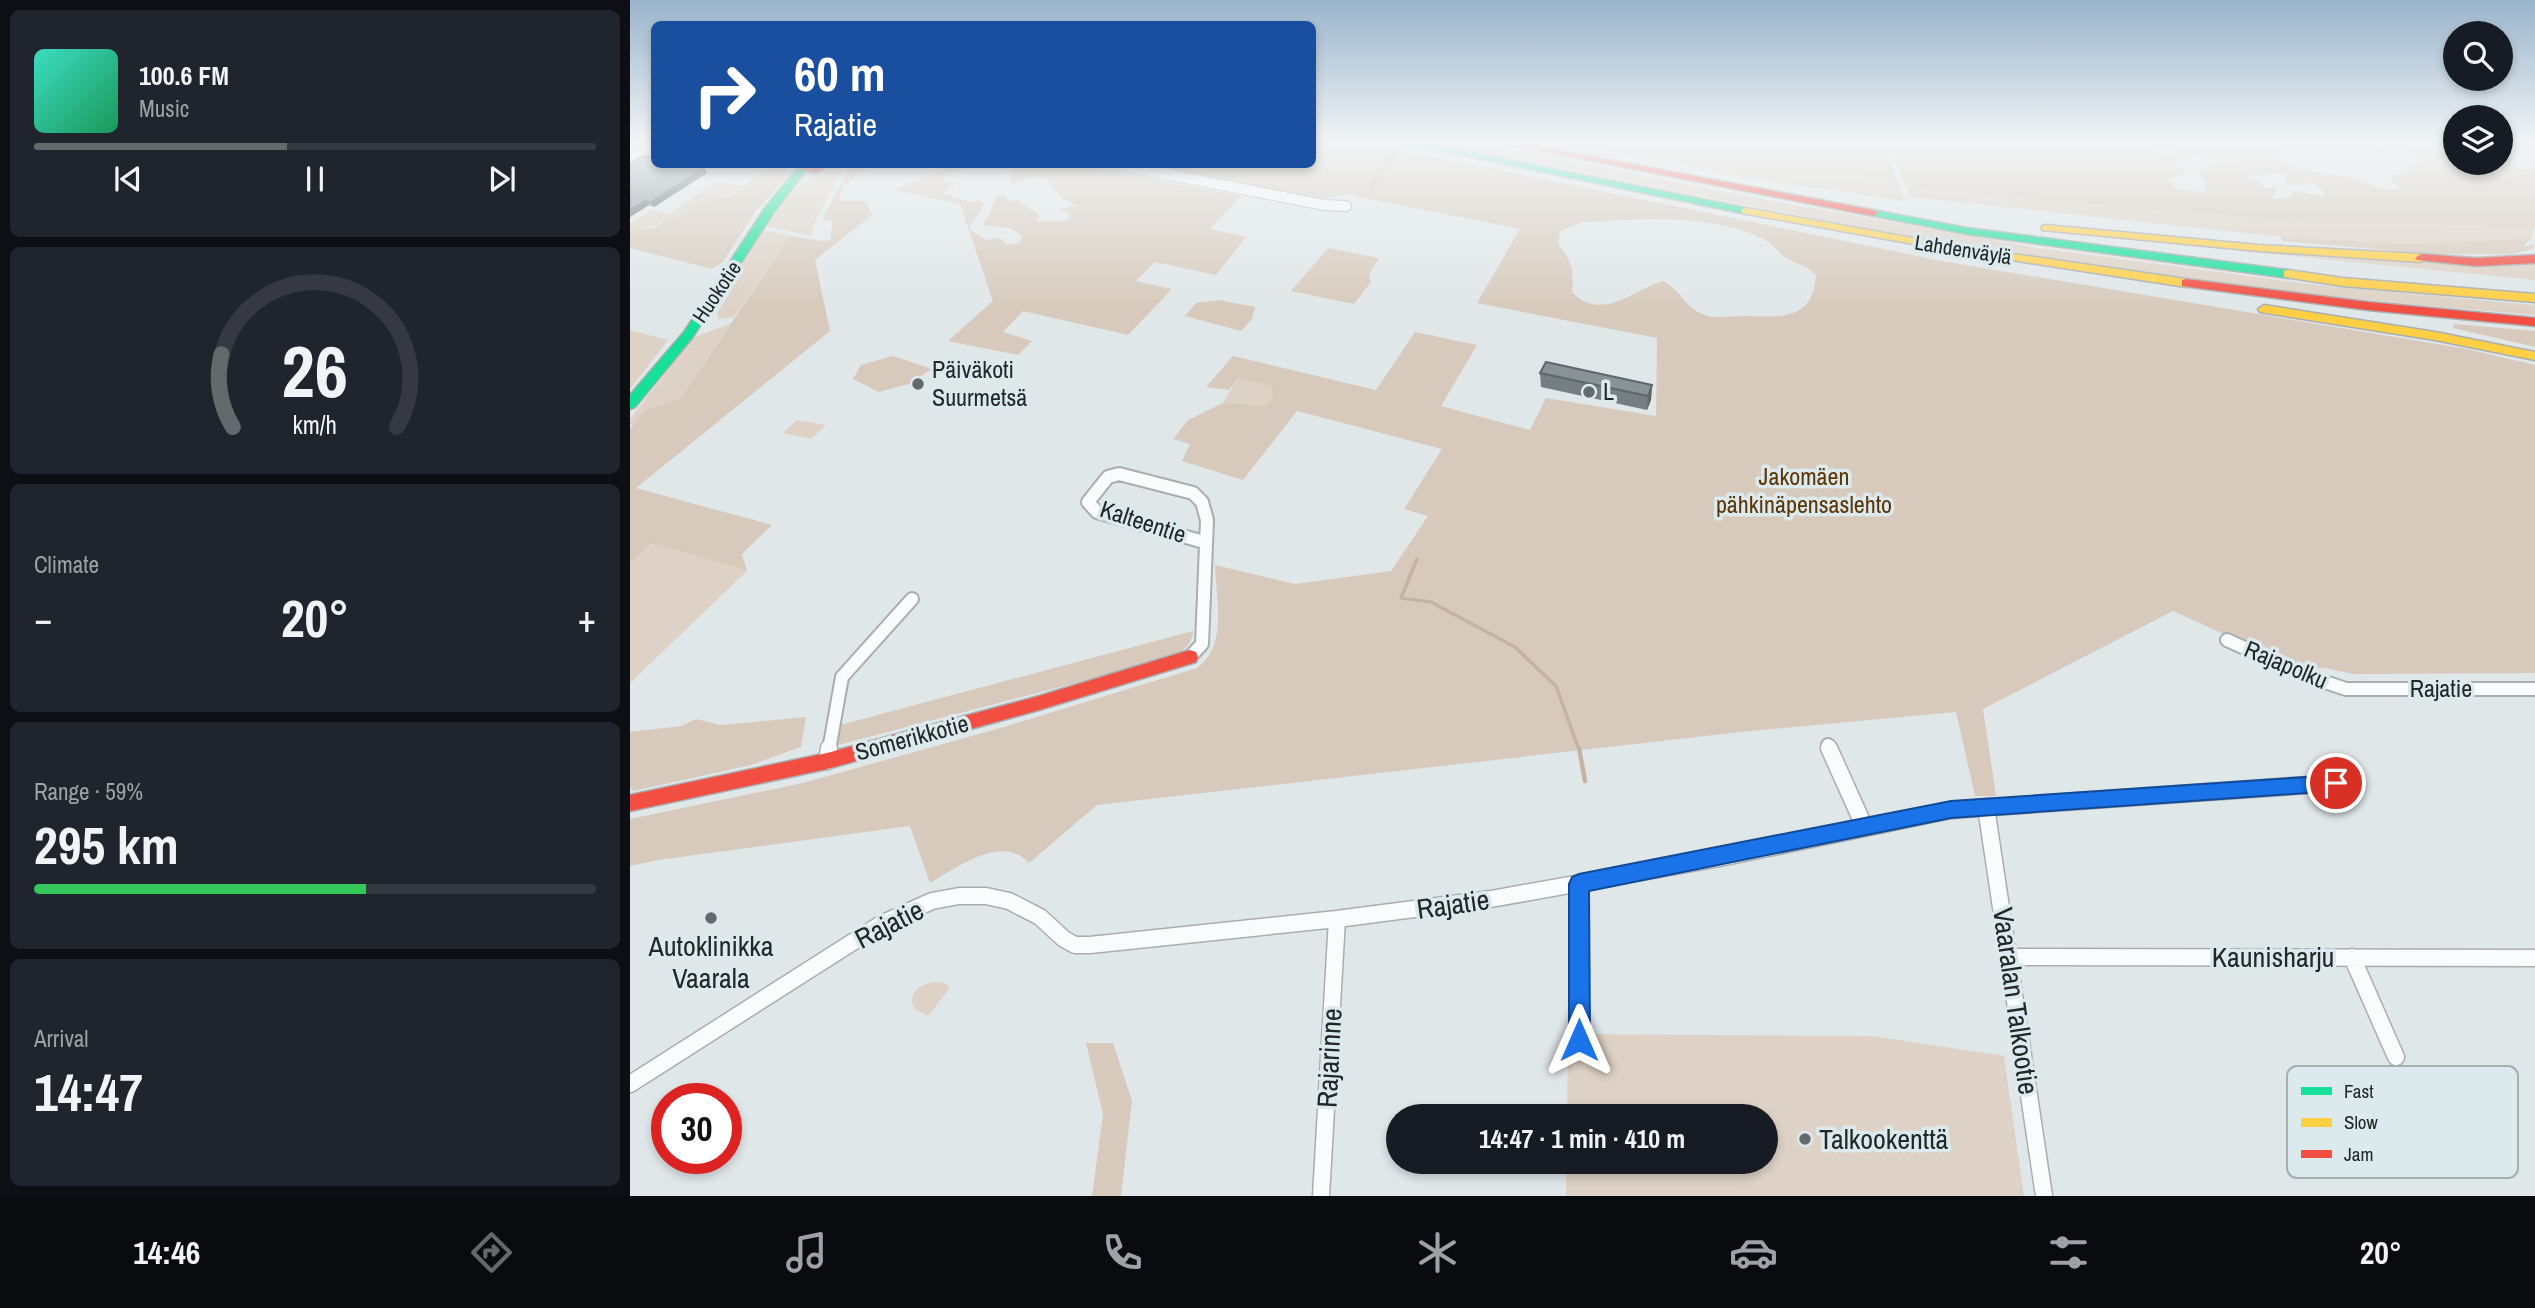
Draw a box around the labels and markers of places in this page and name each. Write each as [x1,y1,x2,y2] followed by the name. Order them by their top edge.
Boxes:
[932,353,1027,413] place label: Päiväkoti Suurmetsä
[1603,375,1614,407] place label: L
[910,376,926,392] marker: Päiväkoti Suurmetsä
[1581,384,1597,400] marker: L
[2306,753,2366,813] pin
[703,910,719,926] marker: Autoklinikka Vaarala
[647,927,774,997] place label: Autoklinikka Vaarala
[1819,1120,1949,1158] place label: Talkookenttä
[1797,1131,1813,1147] marker: Talkookenttä

